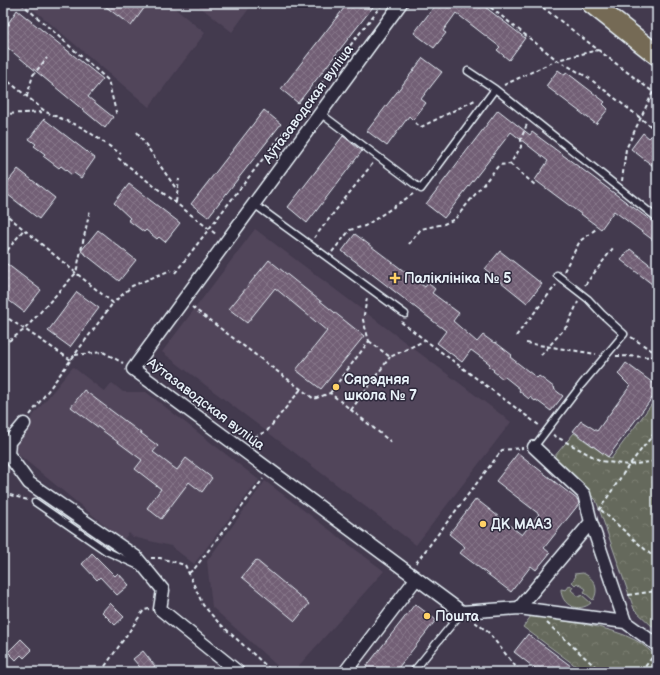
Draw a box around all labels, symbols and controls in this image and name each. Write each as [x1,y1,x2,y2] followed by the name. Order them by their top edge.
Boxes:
[259,41,357,168] street label: Аўтазаводская вуліца
[404,270,511,287] place label: Паліклініка № 5
[389,272,401,284] marker: Паліклініка № 5
[143,354,269,454] street label: Аўтазаводская вуліца
[344,371,417,404] place label: Сярэдняя школа № 7
[331,382,341,392] marker: Сярэдняя школа № 7
[491,516,552,533] place label: ДК МААЗ
[478,519,488,529] marker: ДК МААЗ
[435,608,480,625] place label: Пошта
[422,611,432,621] marker: Пошта

